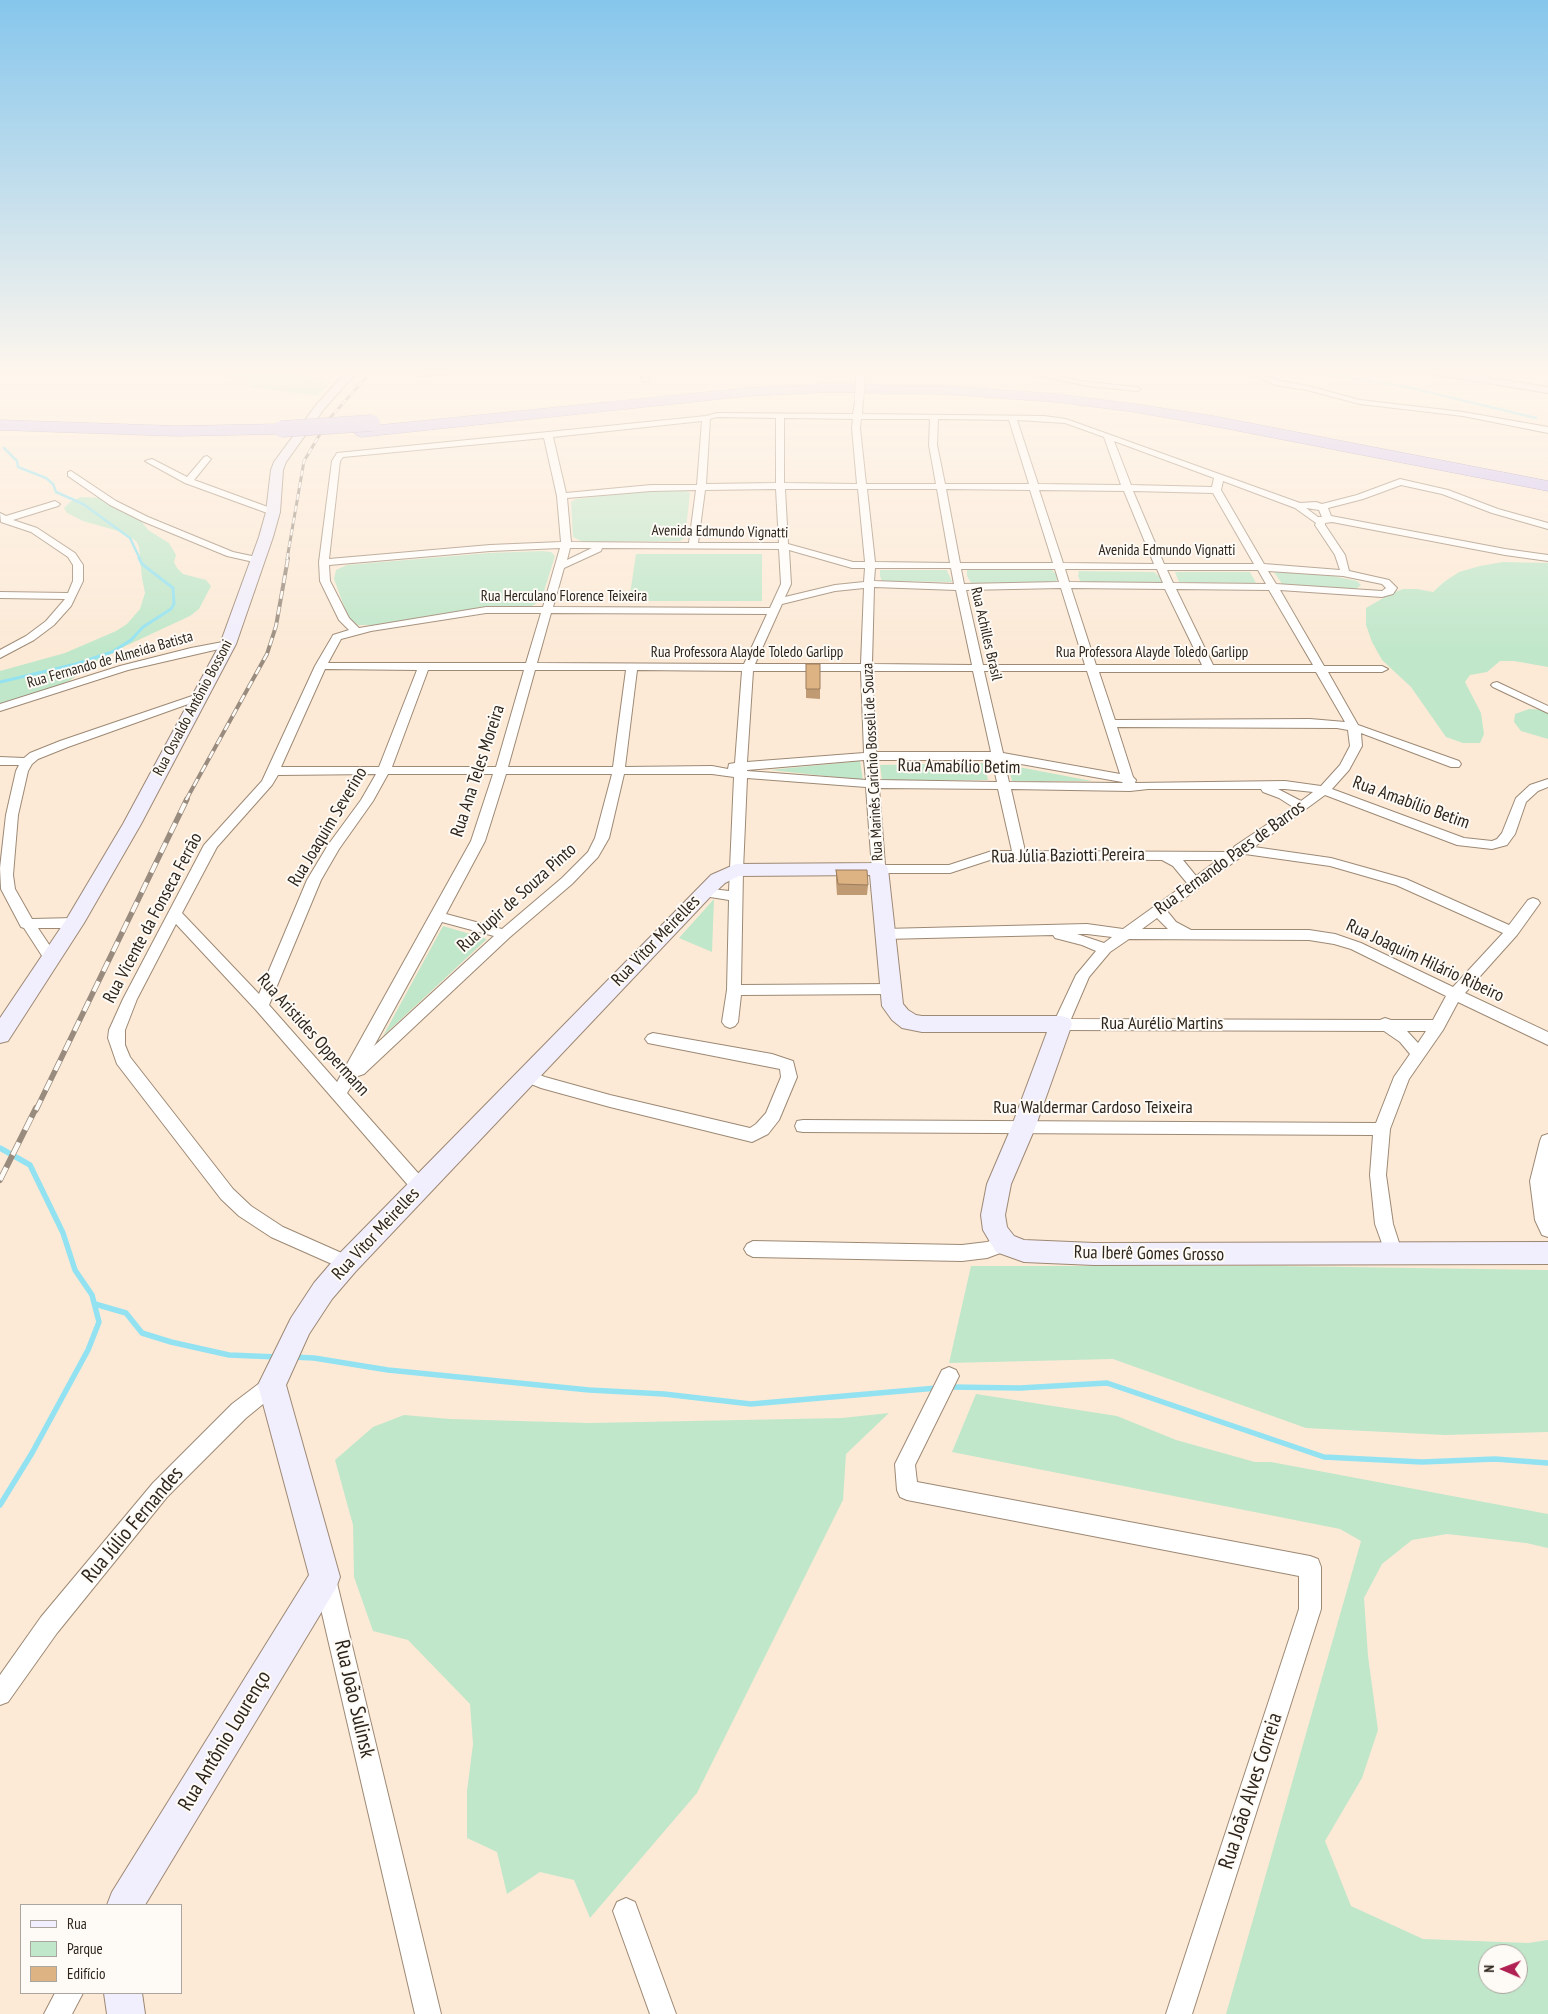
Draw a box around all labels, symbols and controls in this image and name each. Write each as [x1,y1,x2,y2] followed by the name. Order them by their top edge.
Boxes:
[651,522,789,542] street label: Avenida Edmundo Vignatti
[1099,542,1235,560] street label: Avenida Edmundo Vignatti
[966,585,1006,683] street label: Rua Achilles Brasil
[481,588,647,606] street label: Rua Herculano Florence Teixeira
[25,628,195,692] street label: Rua Fernando de Almeida Batista
[150,637,236,779] street label: Rua Osvaldo Antônio Bossoni
[651,644,843,662] street label: Rua Professora Alayde Toledo Garlipp
[1056,644,1248,662] street label: Rua Professora Alayde Toledo Garlipp
[859,663,887,861] street label: Rua Marinês Carichio Bosseli de Souza
[446,702,510,840] street label: Rua Ana Teles Moreira
[897,755,1021,779] street label: Rua Amabílio Betim
[284,763,372,891] street label: Rua Joaquim Severino
[1350,772,1472,834] street label: Rua Amabílio Betim
[1151,796,1309,920] street label: Rua Fernando Paes de Barros
[99,829,207,1007] street label: Rua Vicente da Fonseca Ferrão
[453,839,581,957] street label: Rua Jupir de Souza Pinto
[991,844,1145,868] street label: Rua Júlia Baziotti Pereira
[607,891,705,991] street label: Rua Vitor Meirelles
[1343,915,1507,1007] street label: Rua Joaquim Hilário Ribeiro
[252,969,374,1101] street label: Rua Aristides Oppermann
[1101,1013,1223,1035] street label: Rua Aurélio Martins
[993,1097,1193,1119] street label: Rua Waldermar Cardoso Teixeira
[328,1183,424,1285] street label: Rua Vitor Meirelles
[1074,1242,1224,1266] street label: Rua Iberê Gomes Grosso
[77,1462,189,1588] street label: Rua Júlio Fernandes
[328,1638,380,1760] street label: Rua João Sulinsk
[173,1666,277,1816] street label: Rua Antônio Lourenço
[1214,1710,1288,1872] street label: Rua João Alves Correia
[20,1904,182,1994] legend
[67,1914,87,1933] text: Rua
[67,1939,103,1958] text: Parque
[1478,1944,1528,1994] north arrow
[67,1964,105,1983] text: Edifício
[1480,1965,1498,1973] text: N

